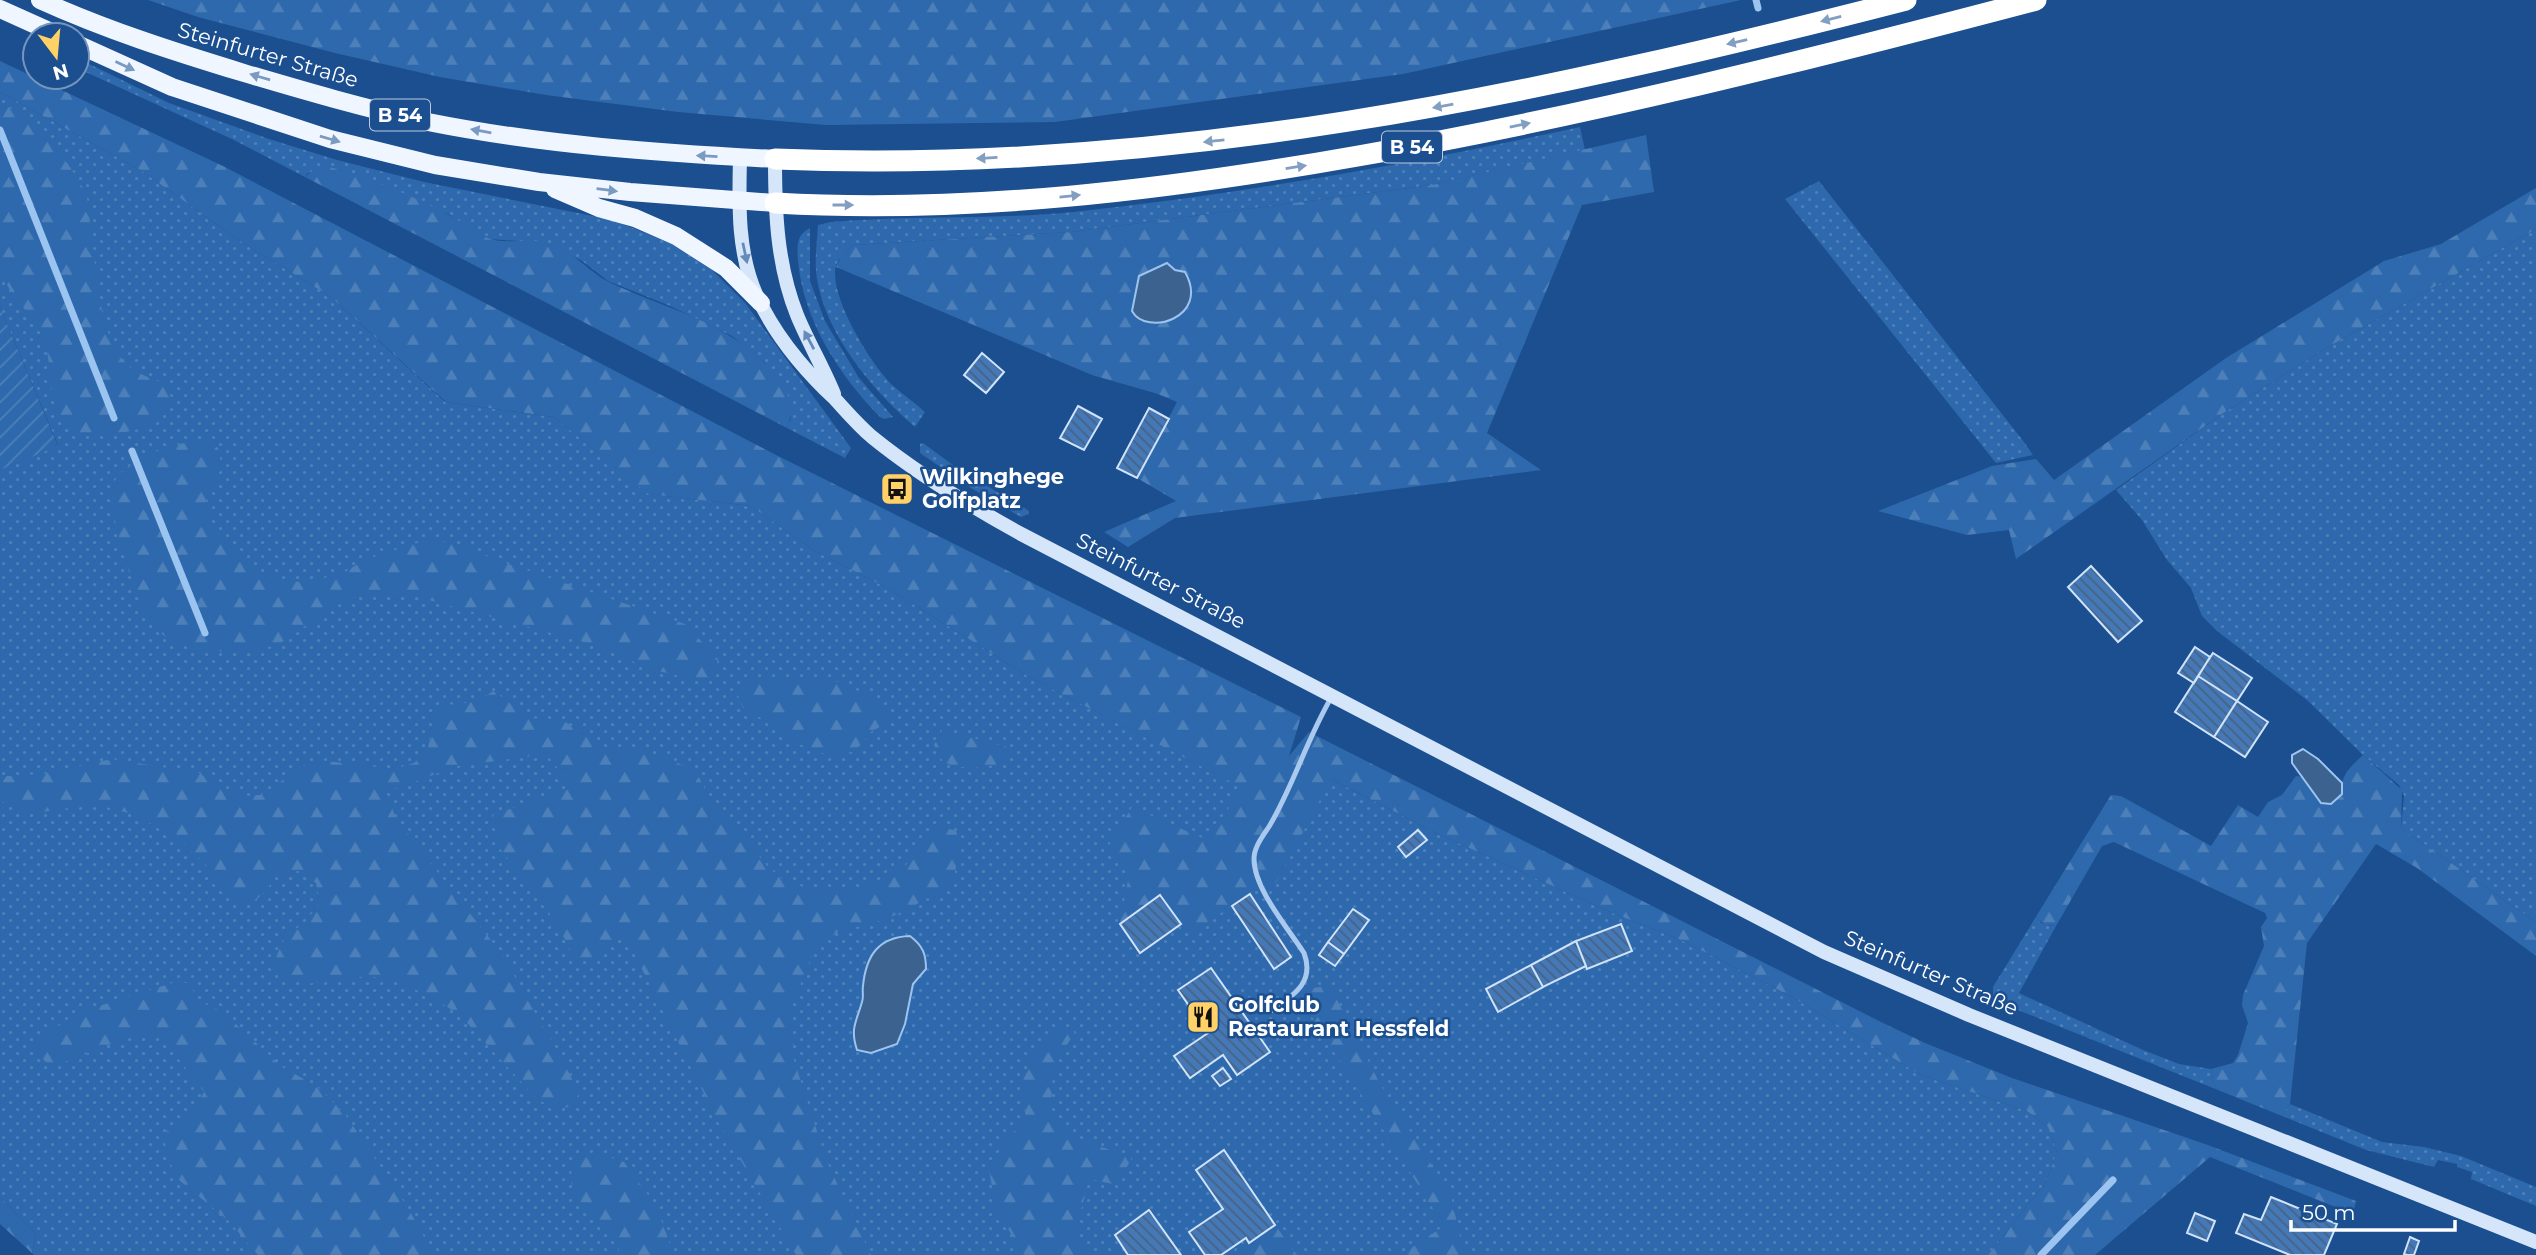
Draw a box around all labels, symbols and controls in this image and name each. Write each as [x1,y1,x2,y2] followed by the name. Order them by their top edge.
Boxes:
[1820,14,1842,25] one-way arrow
[175,17,361,92] street label: Steinfurter Straße
[21,21,91,91] north arrow
[1726,37,1748,48] one-way arrow
[50,59,71,85] text: N
[115,60,135,71] one-way arrow
[249,72,270,82] one-way arrow
[370,99,430,130] road number: B 54
[1432,101,1454,112] one-way arrow
[1509,120,1531,131] one-way arrow
[470,125,492,136] one-way arrow
[1382,132,1442,162] road number: B 54
[320,134,342,145] one-way arrow
[1203,135,1225,146] one-way arrow
[696,150,718,161] one-way arrow
[976,153,998,164] one-way arrow
[1285,161,1307,172] one-way arrow
[596,184,618,195] one-way arrow
[1060,191,1082,202] one-way arrow
[832,200,854,211] one-way arrow
[739,242,750,264] one-way arrow
[803,330,815,350] one-way arrow
[922,464,1064,513] place label: Wilkinghege Golfplatz
[878,470,916,508] bus stop icon: Wilkinghege Golfplatz
[1073,527,1250,634] street label: Steinfurter Straße
[1841,925,2022,1020] street label: Steinfurter Straße
[1228,992,1449,1041] place label: Golfclub Restaurant Hessfeld
[1184,998,1222,1036] restaurant icon: Golfclub Restaurant Hessfeld
[2291,1188,2456,1232] scale bar
[2302,1200,2356,1225] text: 50 m

